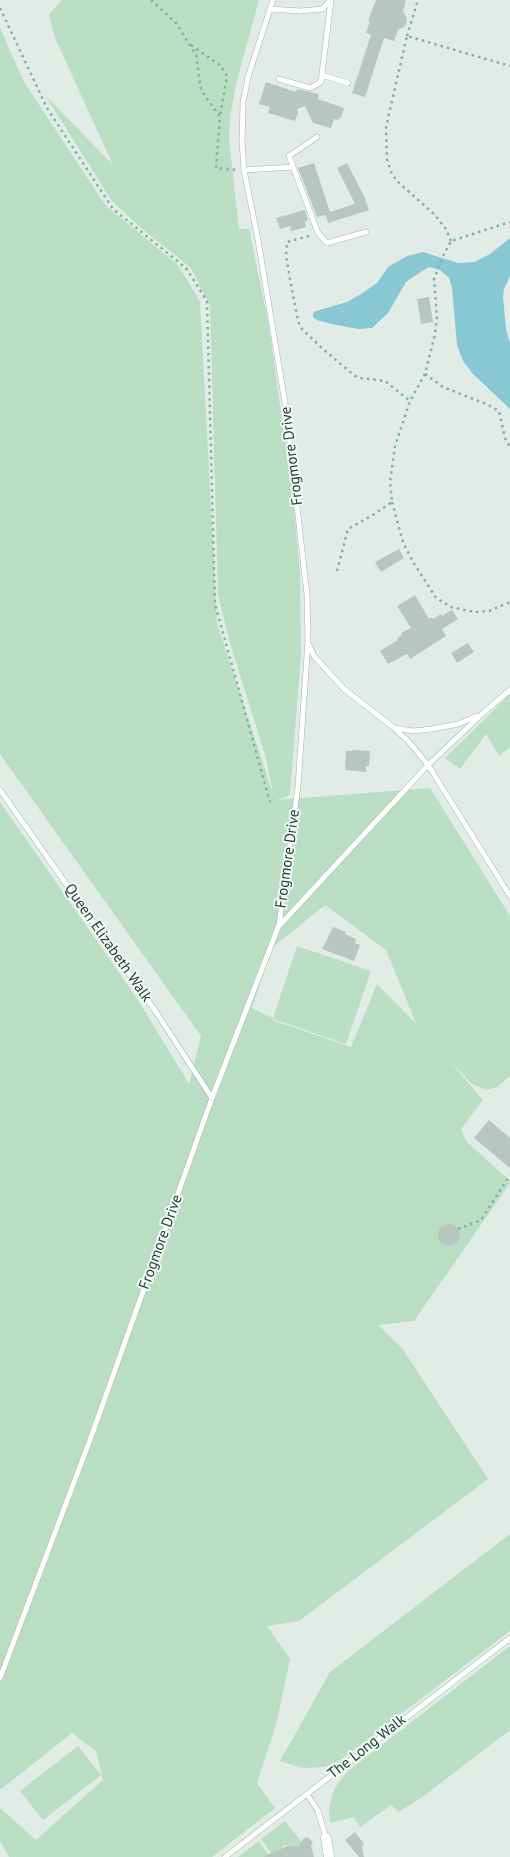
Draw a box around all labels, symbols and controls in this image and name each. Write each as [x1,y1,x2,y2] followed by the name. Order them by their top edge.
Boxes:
[277,406,307,506] street label: Frogmore Drive
[272,808,304,910] street label: Frogmore Drive
[60,880,156,1006] street label: Queen Elizabeth Walk
[136,1192,186,1292] street label: Frogmore Drive
[324,1711,410,1783] street label: The Long Walk

